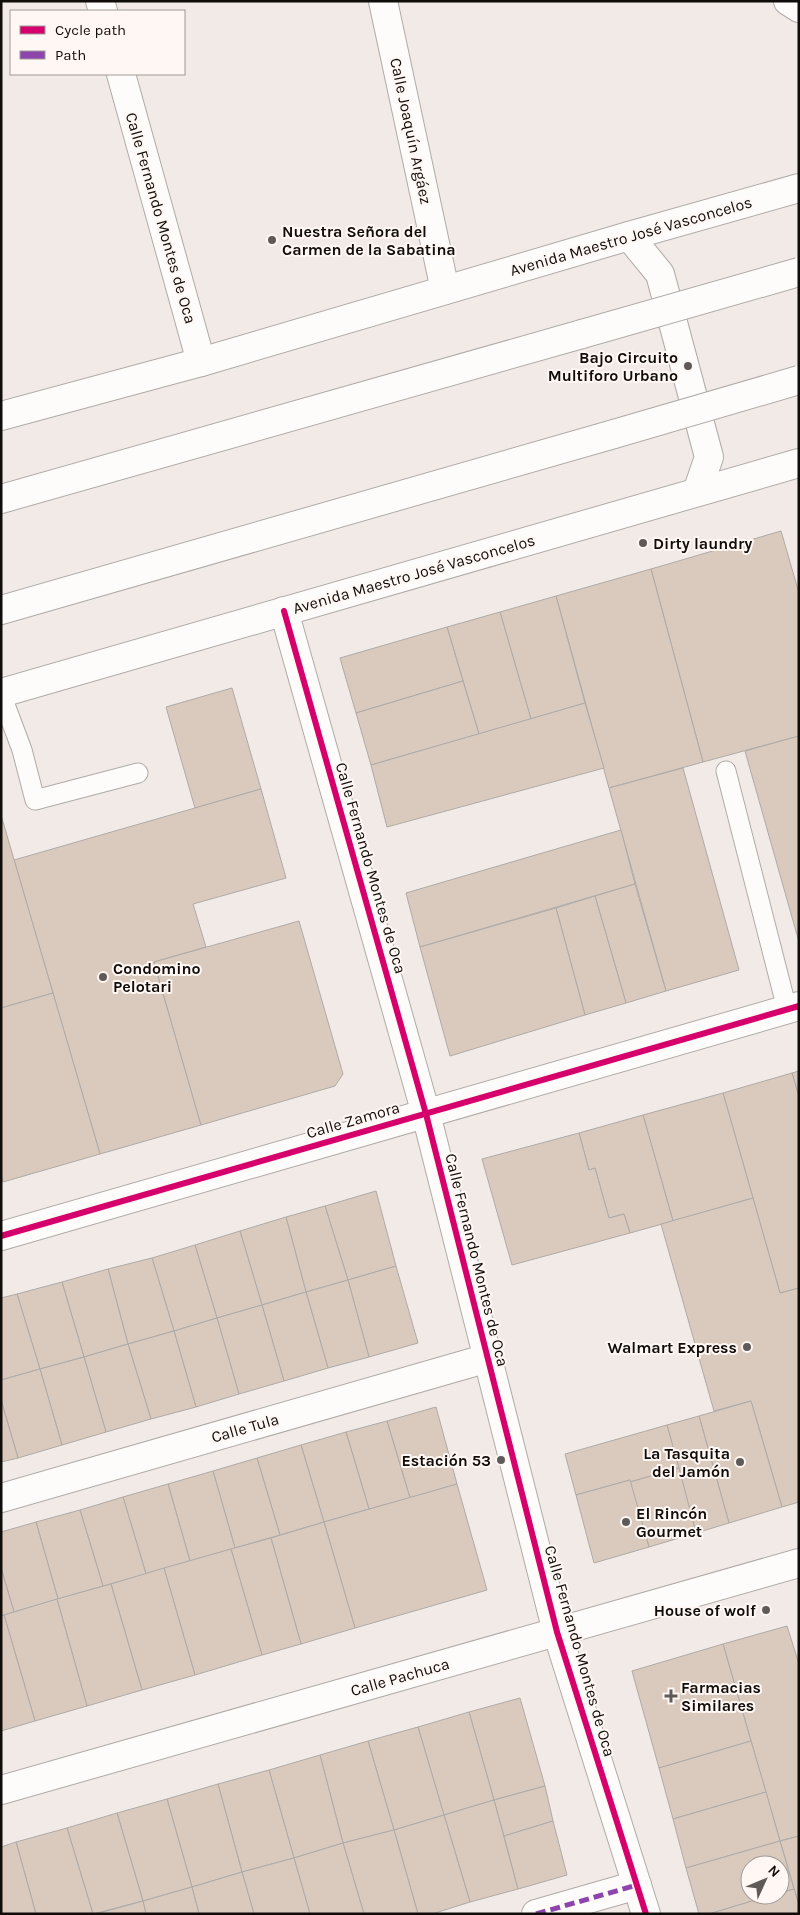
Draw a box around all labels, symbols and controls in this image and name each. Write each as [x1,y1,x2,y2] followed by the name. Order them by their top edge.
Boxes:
[10,10,185,75] legend
[55,21,126,39] text: Cycle path
[55,46,86,64] text: Path
[386,56,436,206] street label: Calle Joaquín Argáez
[122,110,200,326] street label: Calle Fernando Montes de Oca
[508,192,754,280] street label: Avenida Maestro José Vasconcelos
[282,222,456,259] place label: Nuestra Señora del Carmen de la Sabatina
[266,234,278,246] marker: Nuestra Señora del Carmen de la Sabatina
[548,348,678,385] place label: Bajo Circuito Multiforo Urbano
[682,360,694,372] marker: Bajo Circuito Multiforo Urbano
[291,530,537,618] street label: Avenida Maestro José Vasconcelos
[653,534,752,553] place label: Dirty laundry
[637,537,649,549] marker: Dirty laundry
[332,760,410,976] street label: Calle Fernando Montes de Oca
[113,959,201,996] place label: Condomino Pelotari
[97,971,109,983] marker: Condomino Pelotari
[304,1098,402,1142] street label: Calle Zamora
[441,1151,513,1369] street label: Calle Fernando Montes de Oca
[607,1338,737,1357] place label: Walmart Express
[741,1341,753,1353] marker: Walmart Express
[209,1409,281,1447] street label: Calle Tula
[643,1444,730,1481] place label: La Tasquita del Jamón
[401,1451,491,1470] place label: Estación 53
[495,1454,507,1466] marker: Estación 53
[734,1456,746,1468] marker: La Tasquita del Jamón
[636,1504,707,1541] place label: El Rincón Gourmet
[620,1516,632,1528] marker: El Rincón Gourmet
[541,1543,619,1759] street label: Calle Fernando Montes de Oca
[654,1601,756,1620] place label: House of wolf
[760,1604,772,1616] marker: House of wolf
[348,1654,452,1700] street label: Calle Pachuca
[681,1678,761,1715] place label: Farmacias Similares
[665,1690,677,1702] marker: Farmacias Similares
[740,1855,790,1905] north arrow
[764,1862,784,1881] text: N

